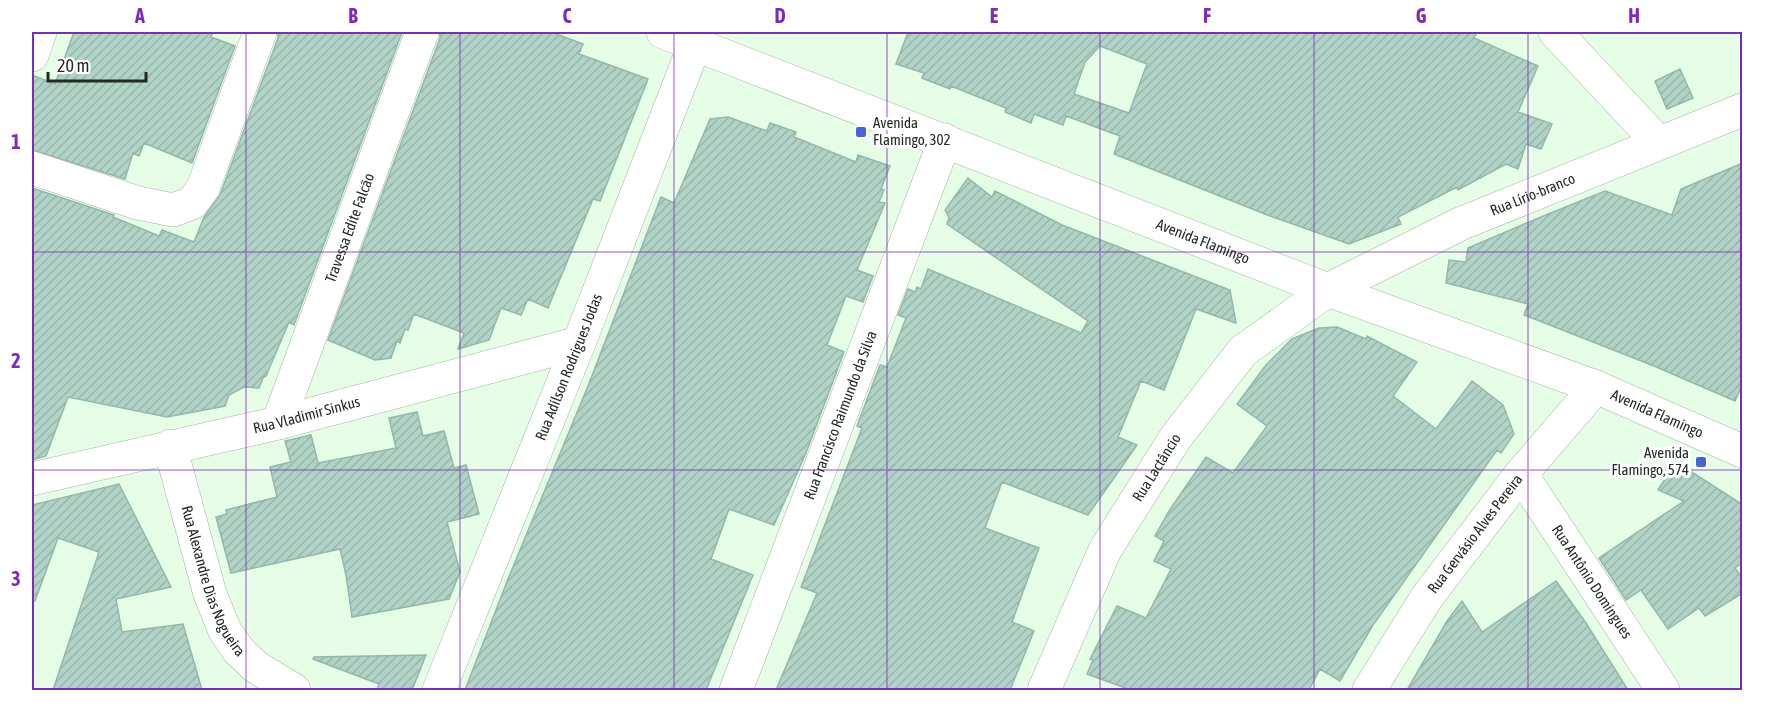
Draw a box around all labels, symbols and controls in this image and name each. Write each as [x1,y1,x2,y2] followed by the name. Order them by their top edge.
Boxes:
[134,4,145,27] text: A
[348,4,358,27] text: B
[563,4,572,27] text: C
[774,4,786,27] text: D
[990,4,999,27] text: E
[1203,4,1211,27] text: F
[1416,4,1427,27] text: G
[1628,4,1640,27] text: H
[48,45,146,83] scale bar
[57,55,89,76] text: 20 m
[873,114,951,148] place label: Avenida Flamingo, 302
[854,125,868,139] marker: Avenida Flamingo, 302
[11,130,21,153] text: 1
[1488,169,1577,219] street label: Rua Lírio-branco
[321,171,377,285] street label: Travessa Edite Falcão
[1154,215,1252,267] street label: Avenida Flamingo
[532,291,605,443] street label: Rua Adílson Rodrigues Jodas
[800,328,880,502] street label: Rua Francisco Raimundo da Silva
[11,349,21,372] text: 2
[1609,386,1706,441] street label: Avenida Flamingo
[251,393,362,436] street label: Rua Vladimir Sinkus
[1129,430,1184,504] street label: Rua Lactâncio
[1611,444,1689,478] place label: Avenida Flamingo, 574
[1694,455,1708,469] marker: Avenida Flamingo, 574
[1424,471,1526,596] street label: Rua Gervásio Alves Pereira
[178,504,248,660] street label: Rua Alexandre Dias Nogueira
[1549,522,1636,641] street label: Rua Antônio Domingues
[11,567,21,590] text: 3

